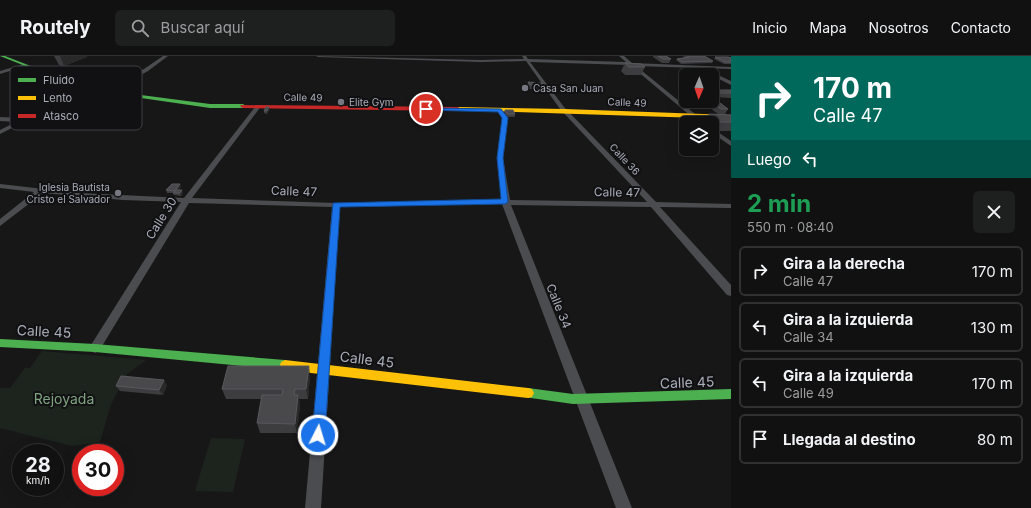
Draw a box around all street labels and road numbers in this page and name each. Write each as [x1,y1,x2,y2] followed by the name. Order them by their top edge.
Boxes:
[283,91,323,103] street label: Calle 49
[607,95,647,109] street label: Calle 49
[607,141,643,177] street label: Calle 36
[271,183,318,199] street label: Calle 47
[594,184,640,200] street label: Calle 47
[142,194,180,242] street label: Calle 30
[543,281,575,331] street label: Calle 34
[16,321,72,341] street label: Calle 45
[339,347,395,371] street label: Calle 45
[659,373,715,391] street label: Calle 45

